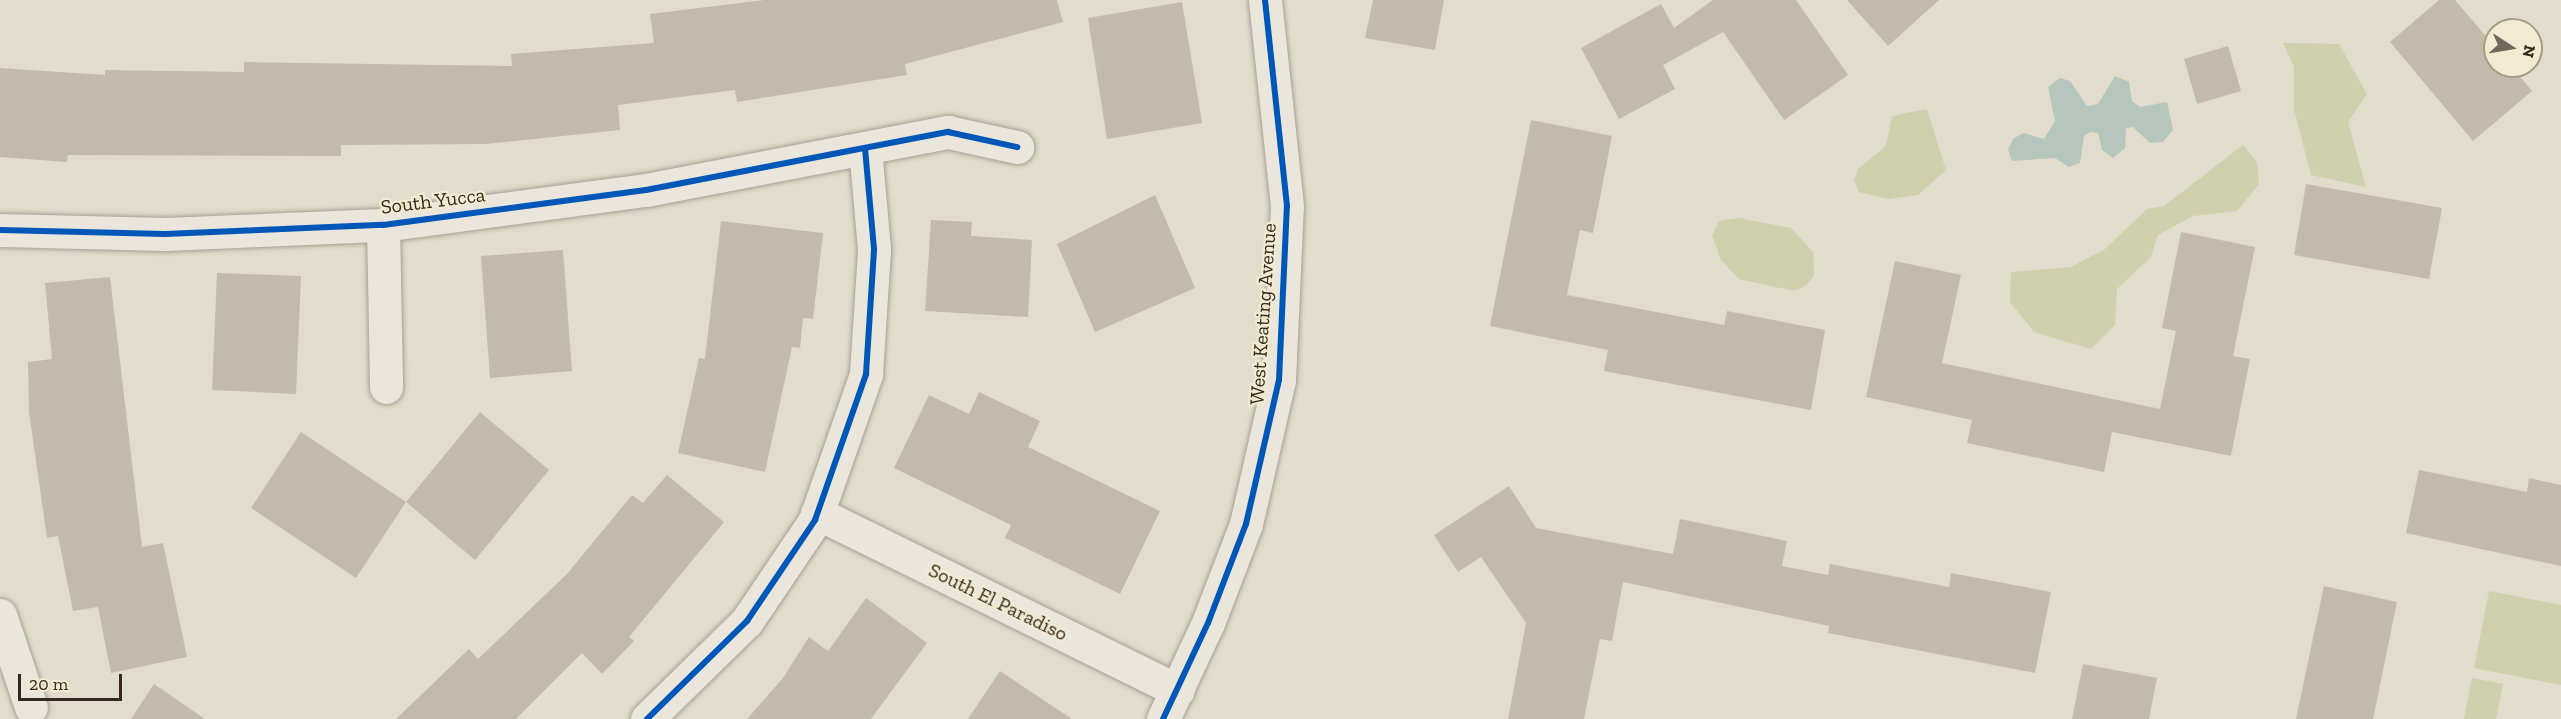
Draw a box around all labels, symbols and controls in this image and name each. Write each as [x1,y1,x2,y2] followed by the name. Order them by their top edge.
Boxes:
[2483,18,2543,78] north arrow
[2519,43,2540,59] text: N
[379,183,487,219] street label: South Yucca
[1245,222,1281,406] street label: West Keating Avenue
[925,558,1071,646] street label: South El Paradiso
[21,662,124,700] scale bar
[29,673,68,695] text: 20 m

